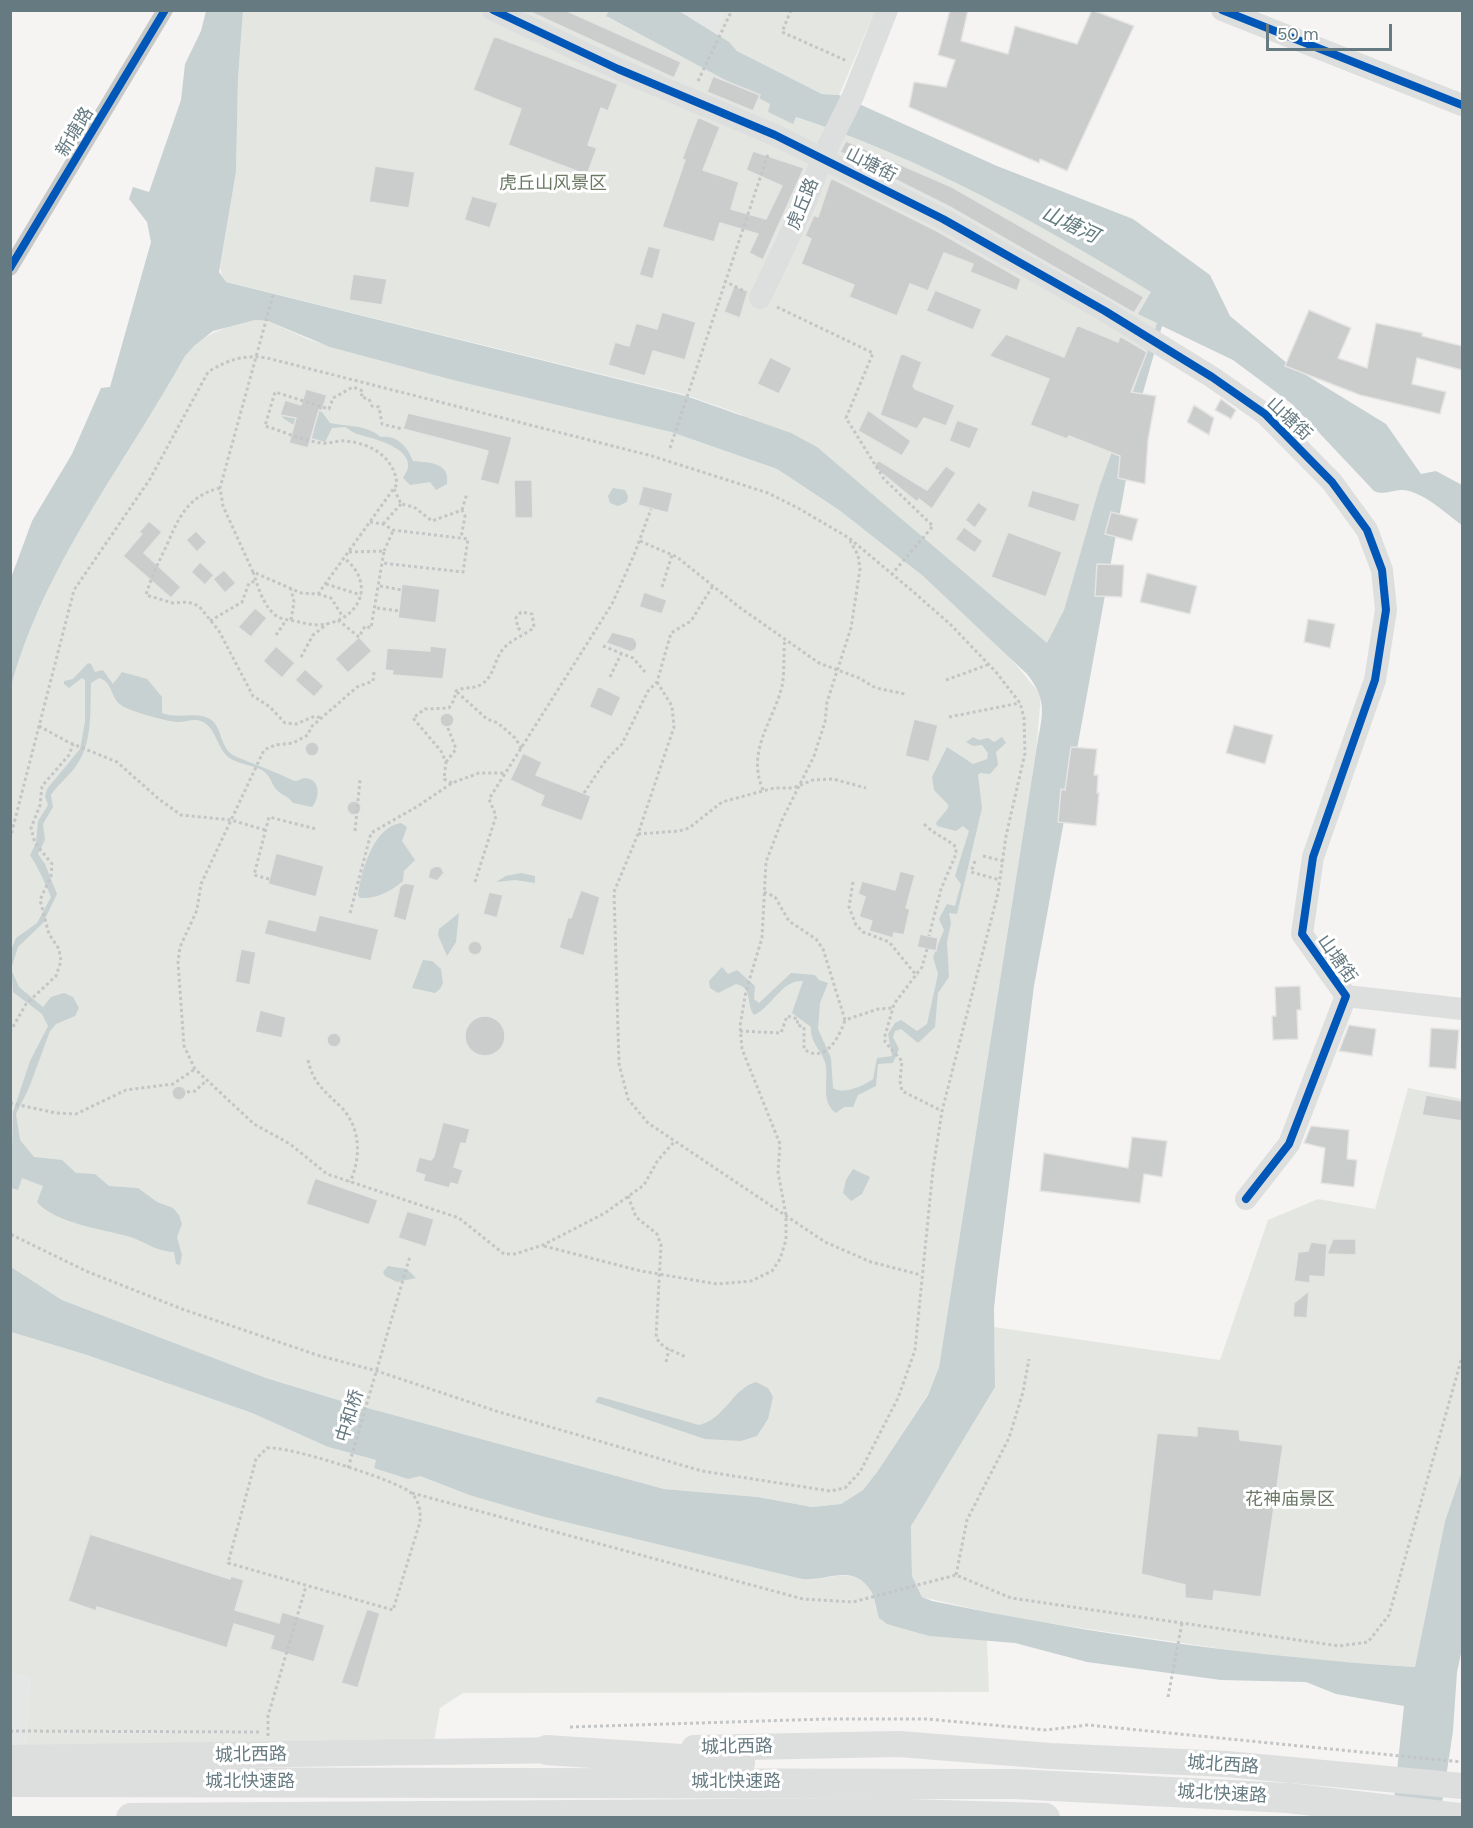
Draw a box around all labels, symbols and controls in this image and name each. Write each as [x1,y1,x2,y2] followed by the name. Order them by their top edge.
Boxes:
[1269,12,1395,50] scale bar
[1277,23,1319,45] text: 50 m
[52,103,98,161] street label: 新塘路
[842,143,900,187] street label: 山塘街
[499,173,607,195] park label: 虎丘山风景区
[783,175,823,233] street label: 虎丘路
[1038,201,1102,249] water label: 山塘河
[1262,393,1316,445] street label: 山塘街
[1313,931,1361,987] street label: 山塘街
[332,1387,368,1445] street label: 中和桥
[1245,1489,1335,1511] park label: 花神庙景区
[701,1736,773,1758] street label: 城北西路
[215,1744,287,1766] street label: 城北西路
[1186,1752,1260,1778] street label: 城北西路
[205,1771,295,1793] street label: 城北快速路
[691,1771,781,1793] street label: 城北快速路
[1176,1781,1268,1807] street label: 城北快速路

